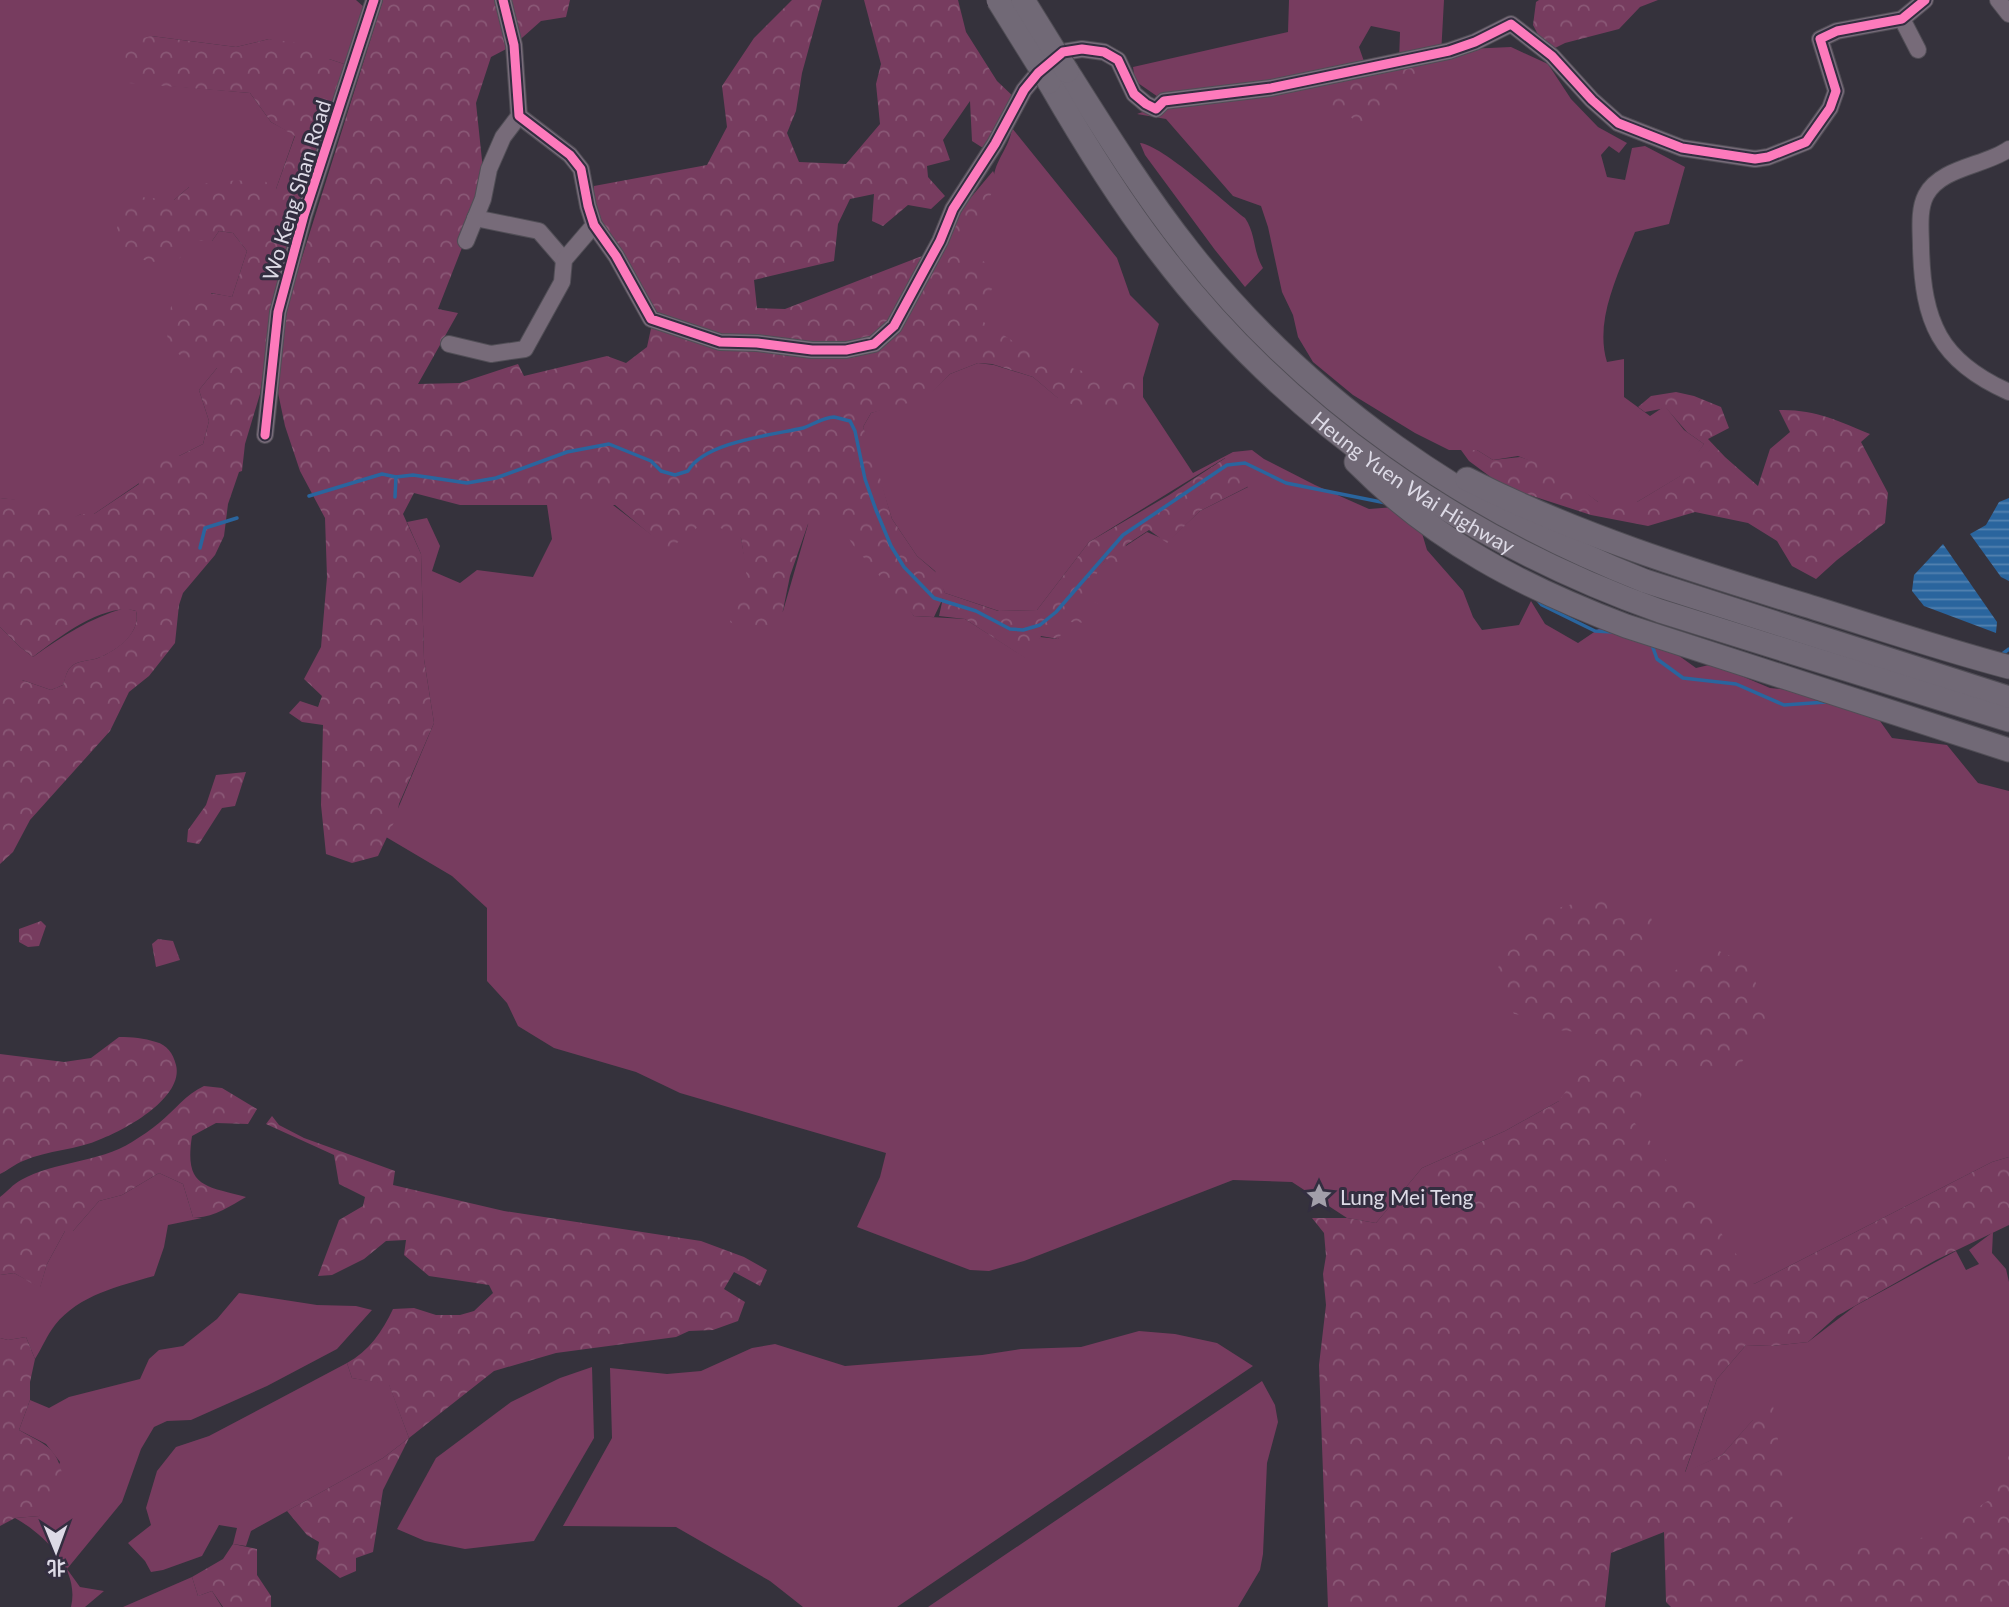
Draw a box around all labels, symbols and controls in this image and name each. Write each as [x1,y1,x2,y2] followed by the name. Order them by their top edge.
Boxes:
[257,97,335,283] street label: Wo Keng Shan Road
[1307,405,1520,558] street label: Heung Yuen Wai Highway
[1304,1181,1334,1211] place icon: Lung Mei Teng
[1340,1184,1474,1209] place label: Lung Mei Teng
[21,1516,91,1586] north arrow
[47,1557,66,1580] text: 北

